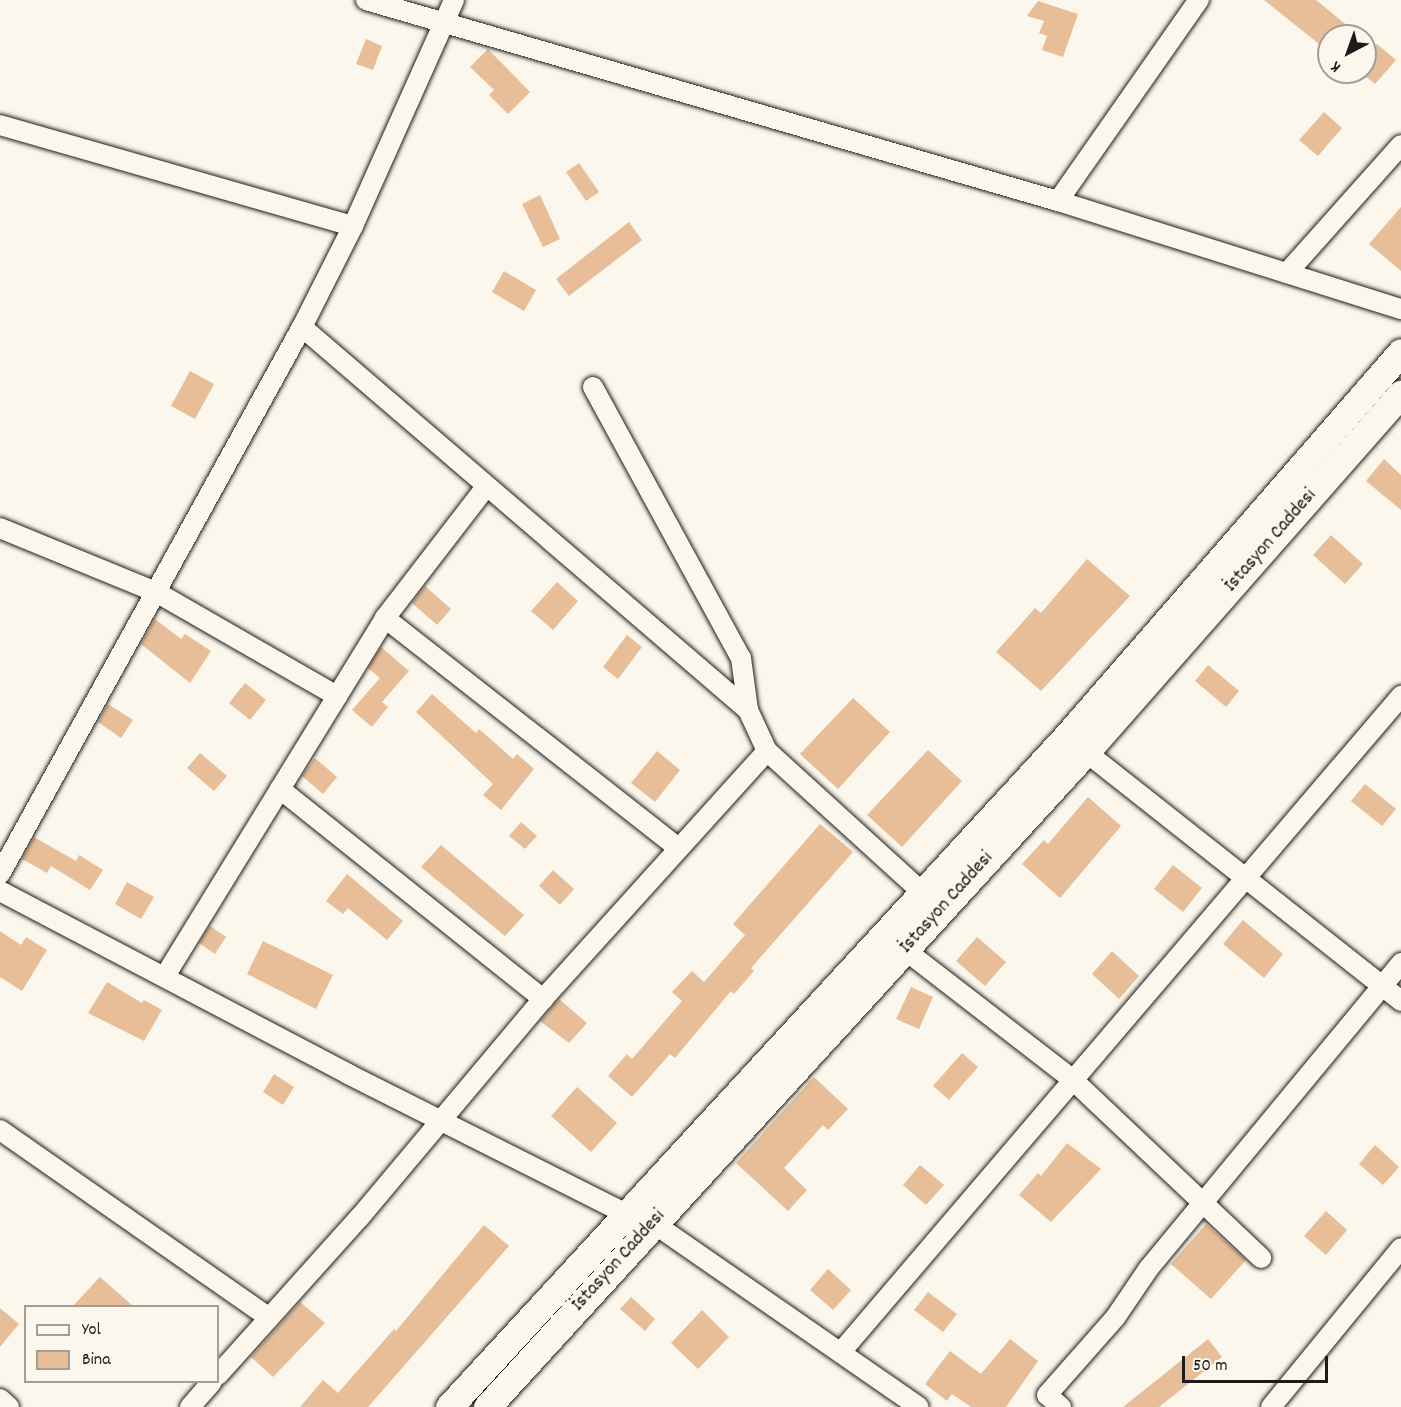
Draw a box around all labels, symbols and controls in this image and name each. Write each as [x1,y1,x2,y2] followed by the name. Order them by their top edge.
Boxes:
[1317,24,1377,84] north arrow
[1326,55,1347,78] text: K
[1220,484,1322,598] street label: İstasyon Caddesi
[895,847,999,959] street label: İstasyon Caddesi
[567,1205,671,1317] street label: İstasyon Caddesi
[24,1305,219,1383] legend
[82,1318,101,1343] text: Yol
[1185,1344,1330,1382] scale bar
[82,1348,111,1373] text: Bina
[1193,1354,1228,1379] text: 50 m

